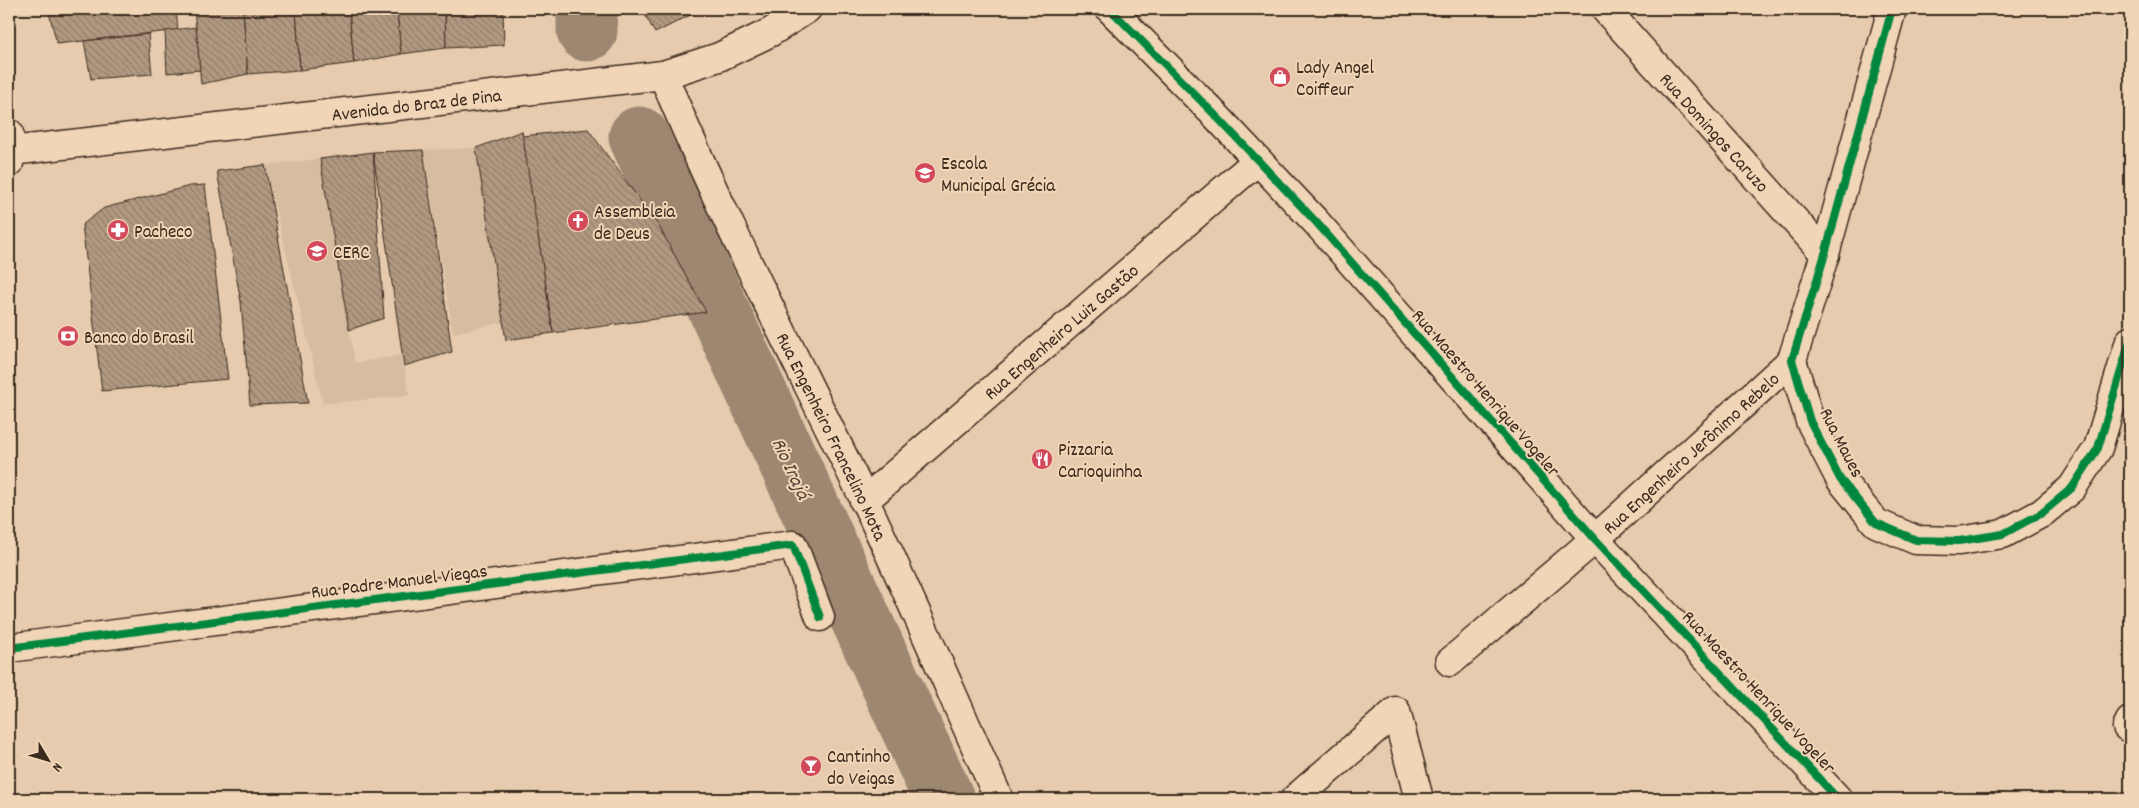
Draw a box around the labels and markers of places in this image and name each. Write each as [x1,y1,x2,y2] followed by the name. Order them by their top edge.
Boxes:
[1296,56,1374,105] place label: Lady Angel Coiffeur
[1268,65,1292,89] shop icon: Lady Angel Coiffeur
[941,152,1056,201] place label: Escola Municipal Grécia
[913,161,937,185] school or university icon: Escola Municipal Grécia
[594,200,676,249] place label: Assembleia de Deus
[566,209,590,233] church icon: Assembleia de Deus
[106,218,130,242] pharmacy icon: Pacheco
[134,220,192,247] place label: Pacheco
[305,239,329,263] school or university icon: CERC
[333,241,370,268] place label: CERC
[56,324,80,348] bank icon: Banco do Brasil
[84,326,194,353] place label: Banco do Brasil
[1058,438,1143,487] place label: Pizzaria Carioquinha
[1030,447,1054,471] restaurant icon: Pizzaria Carioquinha
[827,745,895,794] place label: Cantinho do Veigas
[799,754,823,778] bar icon: Cantinho do Veigas

